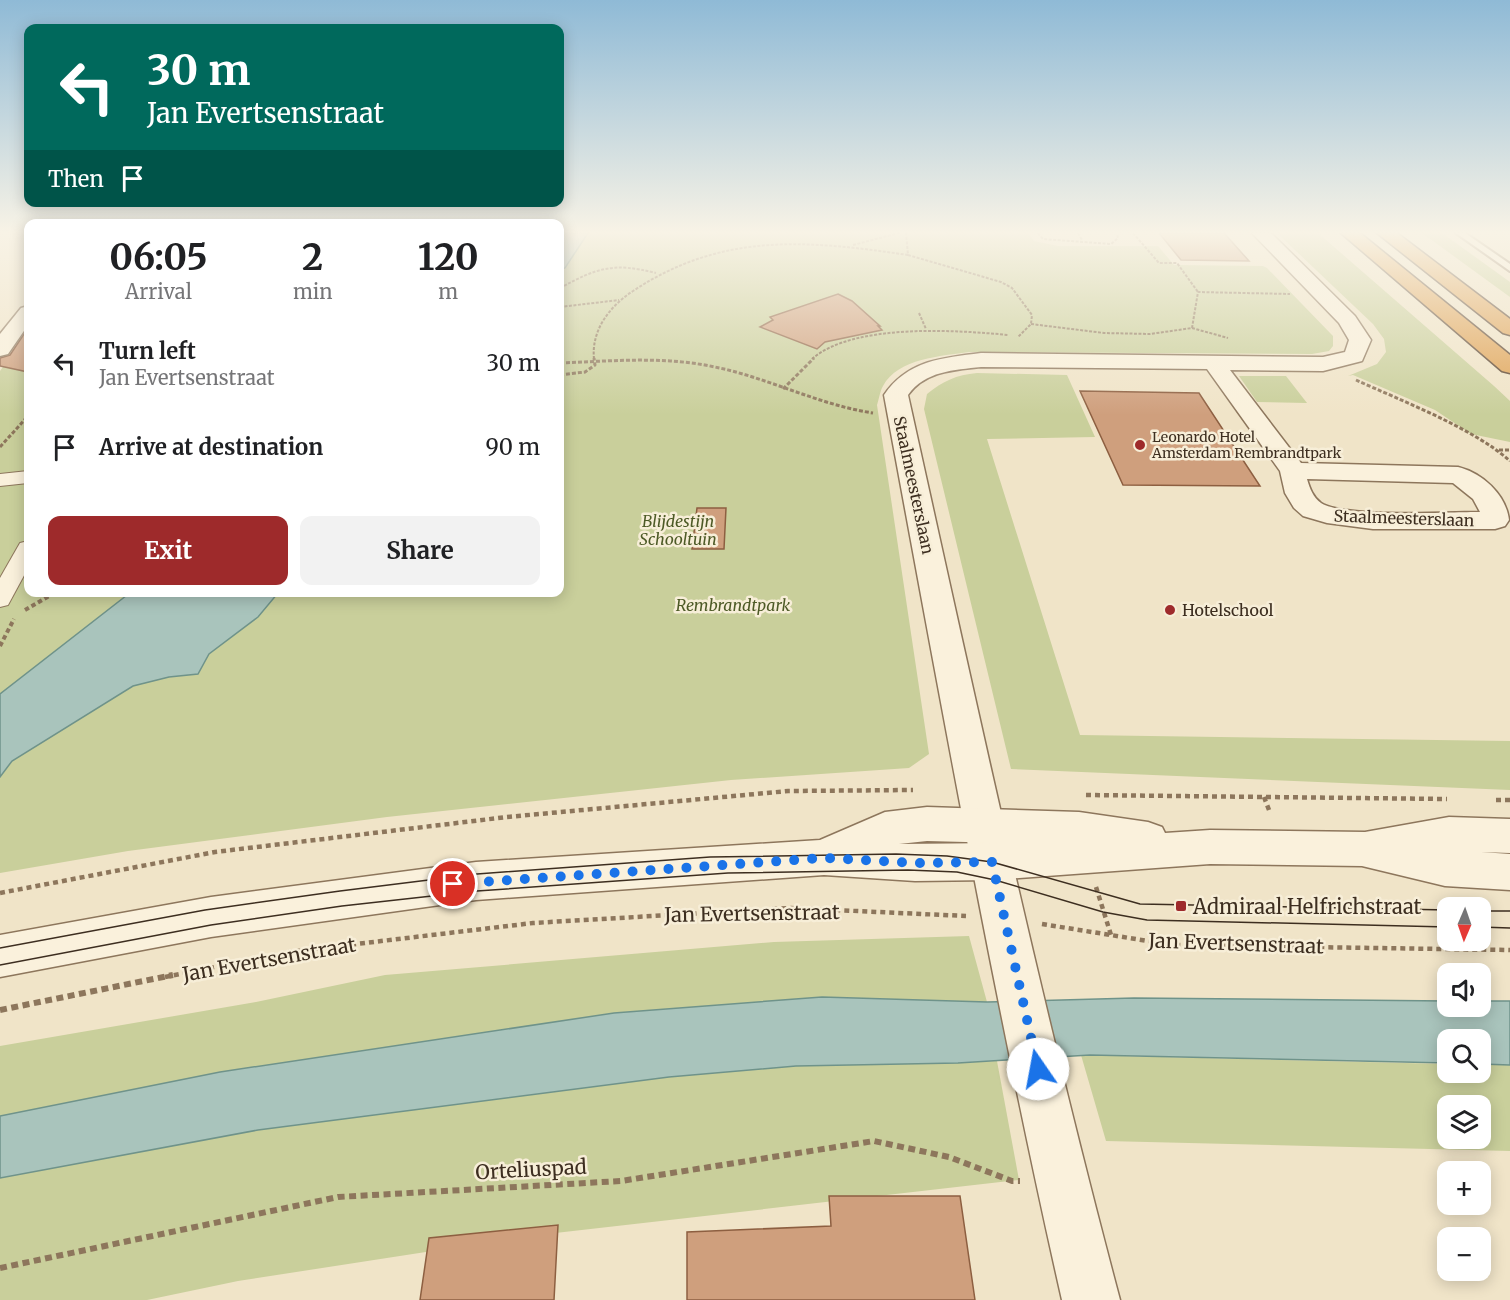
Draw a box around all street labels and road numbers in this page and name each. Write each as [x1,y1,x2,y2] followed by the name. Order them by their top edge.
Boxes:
[890,414,938,556] street label: Staalmeesterslaan
[1333,506,1475,530] street label: Staalmeesterslaan
[663,899,840,927] street label: Jan Evertsenstraat
[1147,927,1324,959] street label: Jan Evertsenstraat
[179,931,358,987] street label: Jan Evertsenstraat
[475,1154,587,1184] street label: Orteliuspad

